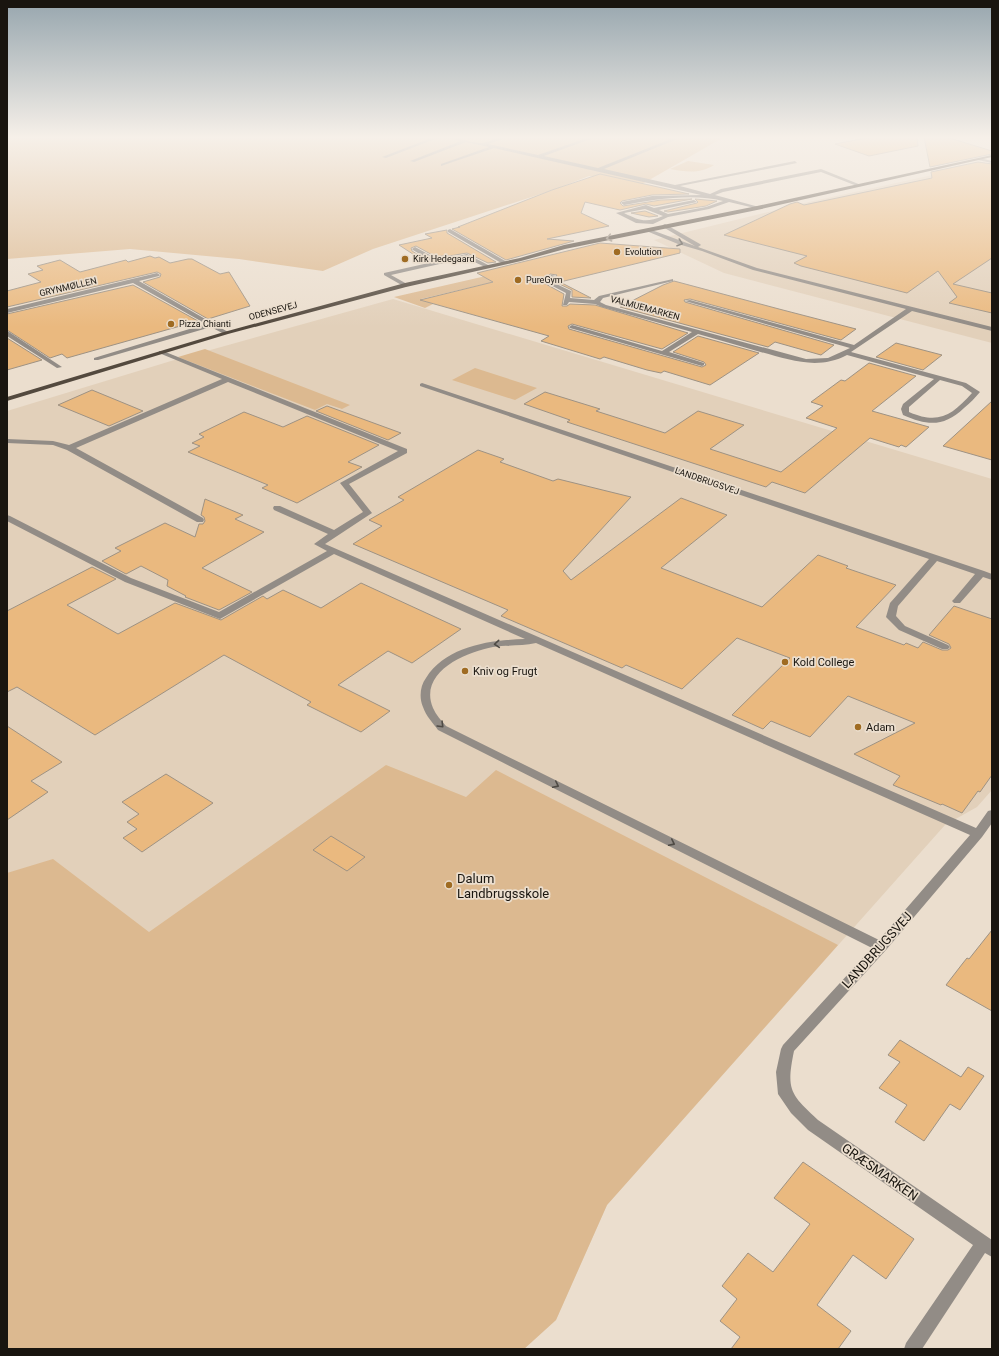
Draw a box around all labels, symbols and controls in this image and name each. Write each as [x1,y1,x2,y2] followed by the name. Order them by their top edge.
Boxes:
[606,233,612,241] one-way arrow
[677,238,684,247] one-way arrow
[612,247,622,257] marker: Evolution
[625,247,662,257] place label: Evolution
[400,254,410,264] marker: Kirk Hedegaard
[413,254,475,264] place label: Kirk Hedegaard
[513,275,523,285] marker: PureGym
[526,275,563,285] place label: PureGym
[38,276,98,298] street label: GRYNMØLLEN
[609,294,681,322] street label: VALMUEMARKEN
[248,300,298,322] street label: ODENSEVEJ
[166,319,176,329] marker: Pizza Chianti
[179,319,231,329] place label: Pizza Chianti
[674,465,741,497] street label: LANDBRUGSVEJ
[494,640,500,649] one-way arrow
[793,656,854,669] place label: Kold College
[780,657,790,667] marker: Kold College
[473,665,538,678] place label: Kniv og Frugt
[460,666,470,676] marker: Kniv og Frugt
[436,720,444,728] one-way arrow
[866,721,895,734] place label: Adam
[853,722,863,732] marker: Adam
[552,780,559,788] one-way arrow
[668,838,675,846] one-way arrow
[457,871,549,901] place label: Dalum Landbrugsskole
[444,880,454,890] marker: Dalum Landbrugsskole
[839,909,915,991] street label: LANDBRUGSVEJ
[839,1140,921,1204] street label: GRÆSMARKEN

